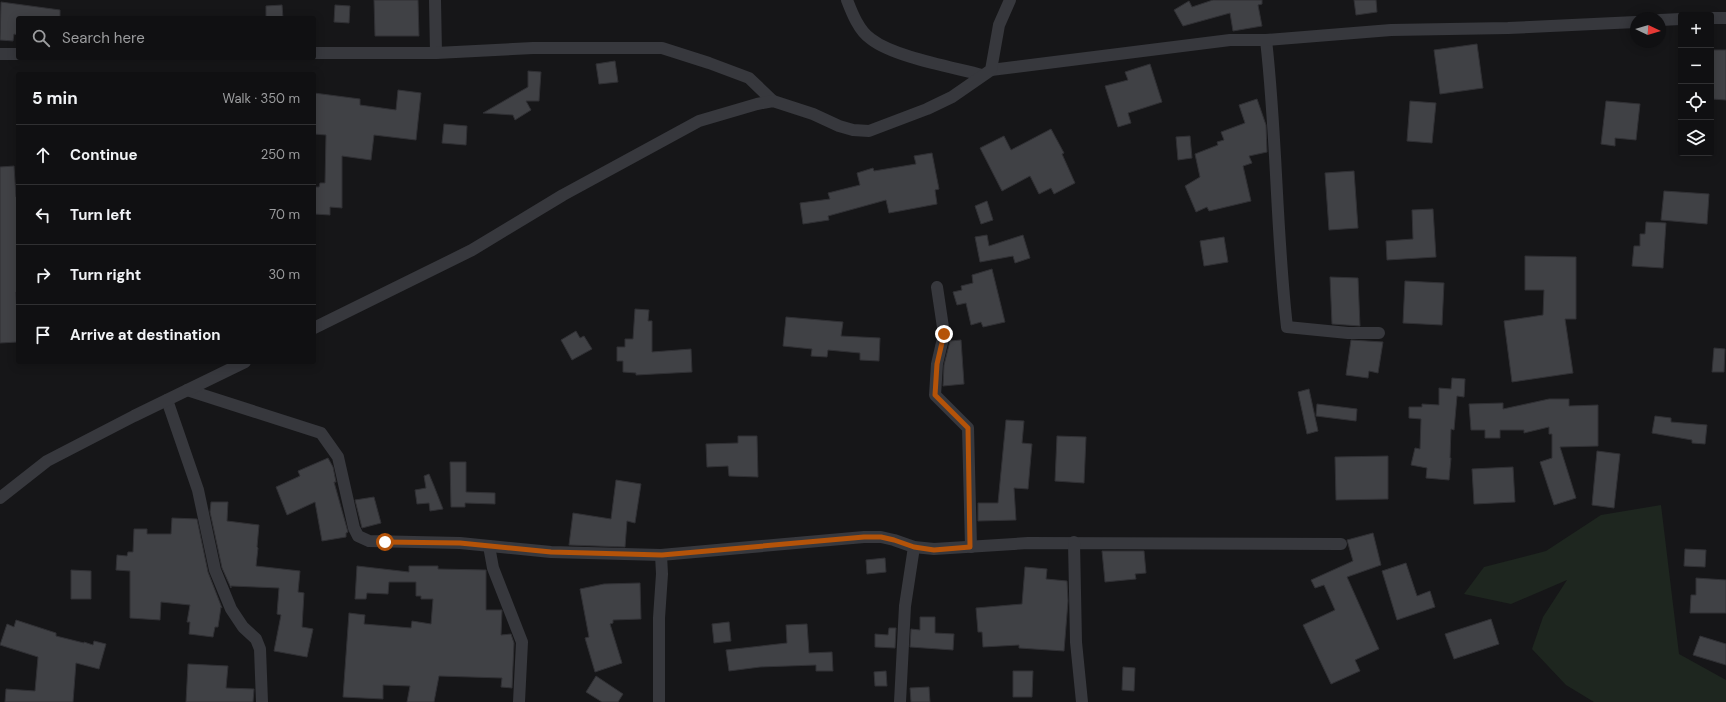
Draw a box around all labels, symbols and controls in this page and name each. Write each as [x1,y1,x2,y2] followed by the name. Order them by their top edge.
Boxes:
[1630,12,1666,48] north arrow
[1678,12,1714,156] map controls
[1678,12,1714,48] button: +
[16,16,316,60] search box
[30,27,52,49] icon: search
[62,28,145,48] text: Search here
[1678,48,1714,84] button: −
[1678,84,1714,120] button: locate
[32,87,78,109] text: 5 min
[222,90,300,107] text: Walk · 350 m
[1678,120,1714,156] button: layers
[32,144,54,166] icon: ahead
[70,145,138,165] text: Continue
[261,146,300,163] text: 250 m
[32,204,54,226] icon: left
[70,205,131,225] text: Turn left
[269,206,300,223] text: 70 m
[32,264,54,286] icon: right
[70,265,141,285] text: Turn right
[268,266,300,283] text: 30 m
[32,324,54,346] icon: arrive
[70,325,221,345] text: Arrive at destination
[935,325,953,343] route end
[376,533,394,551] route start

